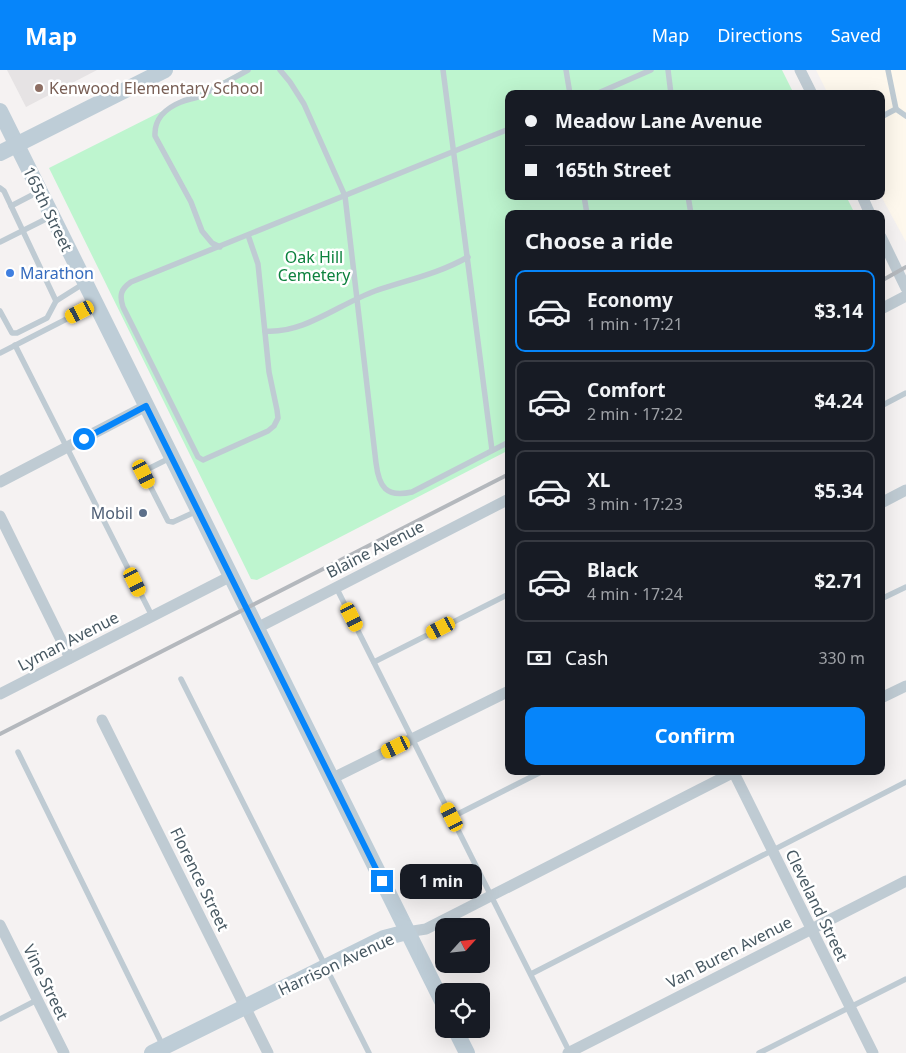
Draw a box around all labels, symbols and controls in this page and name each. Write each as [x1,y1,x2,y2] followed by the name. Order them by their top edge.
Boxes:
[25,19,77,52] text: Map
[652,23,689,47] text: Map
[717,23,803,47] text: Directions
[831,23,881,47] text: Saved
[49,77,263,99] place label: Kenwood Elementary School
[33,82,45,94] marker: Kenwood Elementary School
[555,108,762,134] text: Meadow Lane Avenue
[555,157,671,183] text: 165th Street
[18,163,78,255] street label: 165th Street
[525,225,673,255] text: Choose a ride
[278,246,351,286] park label: Oak Hill Cemetery
[20,262,94,284] place label: Marathon
[4,267,16,279] marker: Marathon
[587,287,673,313] text: Economy
[527,289,572,334] icon: car
[814,298,863,324] text: $3.14
[63,299,96,325] car
[587,313,683,335] text: 1 min · 17:21
[587,377,666,403] text: Comfort
[527,379,572,424] icon: car
[814,388,863,414] text: $4.24
[587,403,683,425] text: 2 min · 17:22
[73,428,95,450] route start
[130,457,157,491] car
[587,467,610,493] text: XL
[527,469,572,514] icon: car
[814,478,863,504] text: $5.34
[587,493,683,515] text: 3 min · 17:23
[91,502,133,524] place label: Mobil
[137,507,149,519] marker: Mobil
[322,515,428,583] street label: Blaine Avenue
[587,557,638,583] text: Black
[527,559,572,604] icon: car
[121,565,148,599] car
[814,568,863,594] text: $2.71
[587,583,683,605] text: 4 min · 17:24
[338,600,365,634] car
[14,606,122,676] street label: Lyman Avenue
[424,615,457,641] car
[525,644,553,672] icon: cash
[565,645,609,671] text: Cash
[818,647,865,669] text: 330 m
[525,707,865,765] button: Confirm
[379,734,412,760] car
[438,800,465,834] car
[165,823,235,935] street label: Florence Street
[780,845,854,965] street label: Cleveland Street
[400,864,482,898] callout: 1 min
[371,870,393,892] route end
[419,870,463,892] text: 1 min
[662,911,796,993] street label: Van Buren Avenue
[435,918,490,972] north arrow
[435,918,490,1038] map controls
[274,927,398,1001] street label: Harrison Avenue
[18,941,74,1024] street label: Vine Street
[435,983,490,1038] button: locate

